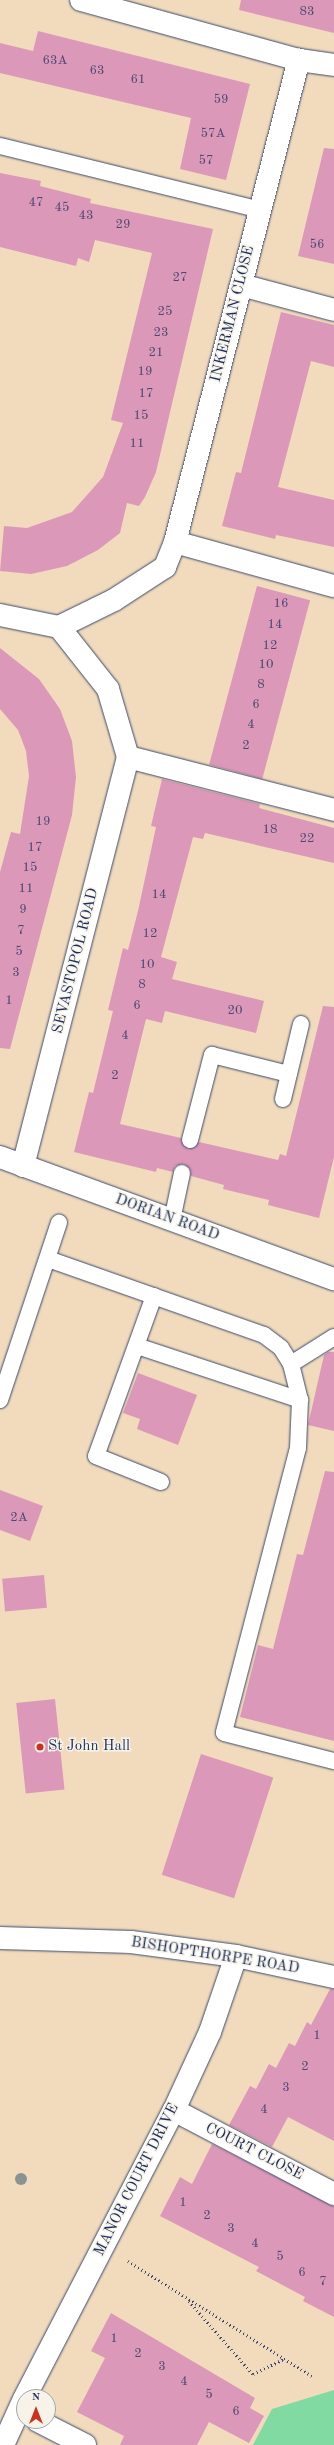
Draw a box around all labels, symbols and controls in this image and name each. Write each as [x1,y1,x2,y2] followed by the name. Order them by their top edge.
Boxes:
[299,4,315,20] house number: 83
[42,53,68,69] house number: 63A
[89,63,105,79] house number: 63
[130,72,146,88] house number: 61
[213,92,229,108] house number: 59
[200,126,226,142] house number: 57A
[198,153,214,169] house number: 57
[28,195,44,211] house number: 47
[54,200,70,216] house number: 45
[78,208,94,224] house number: 43
[115,217,131,233] house number: 29
[309,237,325,253] house number: 56
[207,244,259,384] street label: INKERMAN CLOSE
[172,270,188,286] house number: 27
[157,304,173,320] house number: 25
[153,325,169,341] house number: 23
[148,345,164,361] house number: 21
[137,364,153,380] house number: 19
[138,386,154,402] house number: 17
[133,408,149,424] house number: 15
[129,436,145,452] house number: 11
[273,596,289,612] house number: 16
[267,617,283,633] house number: 14
[262,638,278,654] house number: 12
[258,657,274,673] house number: 10
[257,677,265,693] house number: 8
[252,697,260,713] house number: 6
[247,717,255,733] house number: 4
[242,738,250,754] house number: 2
[35,814,51,830] house number: 19
[262,822,278,838] house number: 18
[299,831,315,847] house number: 22
[27,840,43,856] house number: 17
[22,860,38,876] house number: 15
[18,881,34,897] house number: 11
[49,886,103,1036] street label: SEVASTOPOL ROAD
[151,887,167,903] house number: 14
[19,902,27,918] house number: 9
[17,923,25,939] house number: 7
[142,926,158,942] house number: 12
[15,944,23,960] house number: 5
[139,957,155,973] house number: 10
[12,965,20,981] house number: 3
[138,977,146,993] house number: 8
[5,993,13,1009] house number: 1
[133,998,141,1014] house number: 6
[227,1003,243,1019] house number: 20
[121,1028,129,1044] house number: 4
[111,1068,119,1084] house number: 2
[112,1191,222,1245] street label: DORIAN ROAD
[10,1510,28,1526] house number: 2A
[48,1738,130,1756] place label: St John Hall
[35,1742,45,1752] marker: St John Hall
[130,1934,300,1978] street label: BISHOPTHORPE ROAD
[313,2028,321,2044] house number: 1
[301,2059,309,2075] house number: 2
[282,2080,290,2096] house number: 3
[91,2101,183,2259] street label: MANOR COURT DRIVE
[260,2102,268,2118] house number: 4
[202,2120,306,2184] street label: COURT CLOSE
[179,2195,187,2211] house number: 1
[203,2208,211,2224] house number: 2
[227,2221,235,2237] house number: 3
[251,2236,259,2252] house number: 4
[276,2249,284,2265] house number: 5
[298,2265,306,2281] house number: 6
[319,2274,327,2290] house number: 7
[110,2331,118,2347] house number: 1
[134,2346,142,2362] house number: 2
[158,2359,166,2375] house number: 3
[180,2374,188,2390] house number: 4
[205,2387,213,2403] house number: 5
[16,2389,56,2429] north arrow
[32,2392,40,2403] text: N
[232,2404,240,2420] house number: 6

